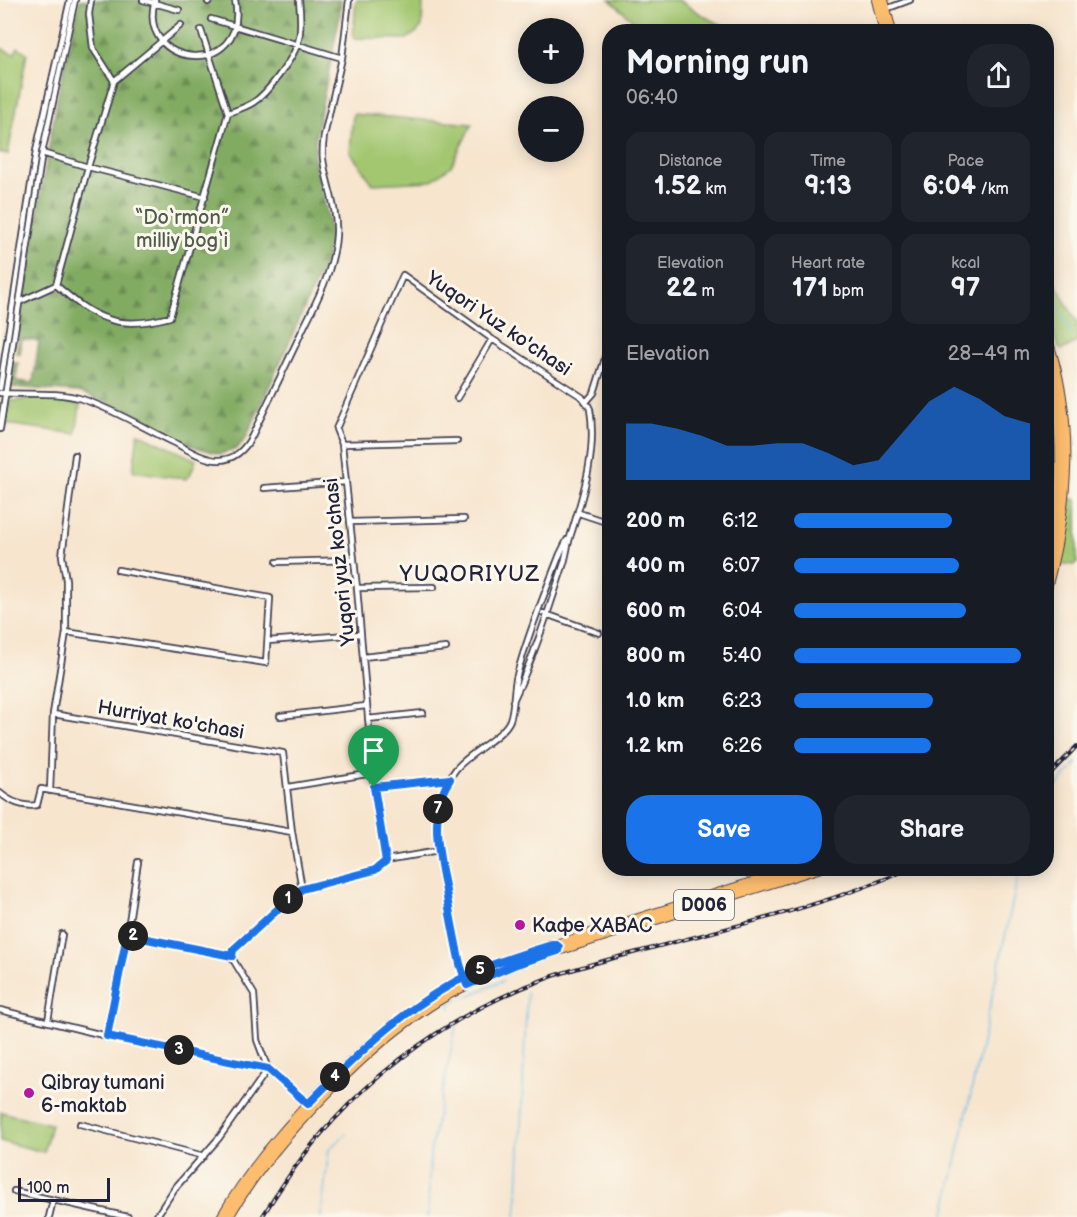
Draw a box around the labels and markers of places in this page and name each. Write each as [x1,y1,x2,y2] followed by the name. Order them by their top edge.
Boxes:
[348,725,399,787] pin
[423,794,453,824] pin: 7
[273,884,303,914] pin: 1
[532,914,653,938] place label: Кафе ХАВАС
[513,918,527,932] marker: Кафе ХАВАС
[118,921,148,951] pin: 2
[465,955,495,985] pin: 5
[164,1035,194,1065] pin: 3
[320,1062,350,1092] pin: 4
[41,1071,165,1118] place label: Qibray tumani 6-maktab
[22,1086,36,1100] marker: Qibray tumani 6-maktab

